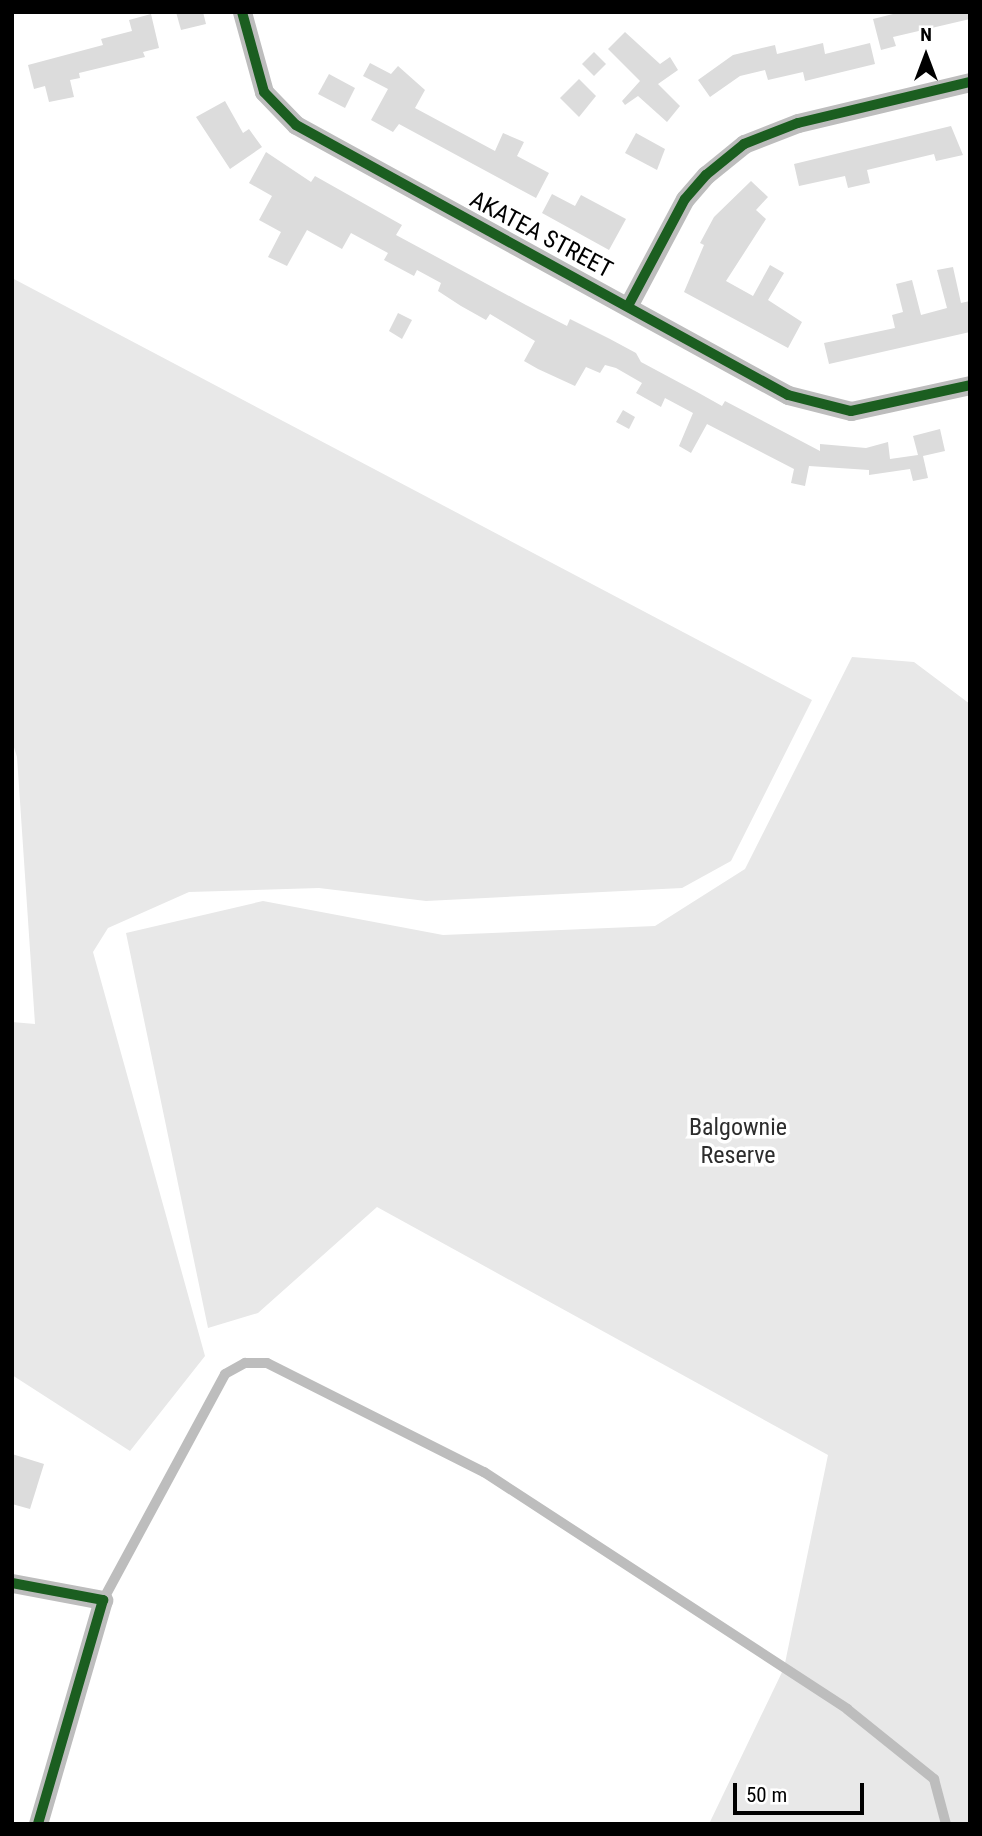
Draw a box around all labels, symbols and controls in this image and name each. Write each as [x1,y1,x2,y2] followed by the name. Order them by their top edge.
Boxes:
[891,21,961,91] north arrow
[920,23,932,46] text: N
[465,185,617,285] street label: AKATEA STREET
[689,1114,787,1170] park label: Balgownie Reserve
[737,1770,868,1814] scale bar
[746,1783,787,1807] text: 50 m

